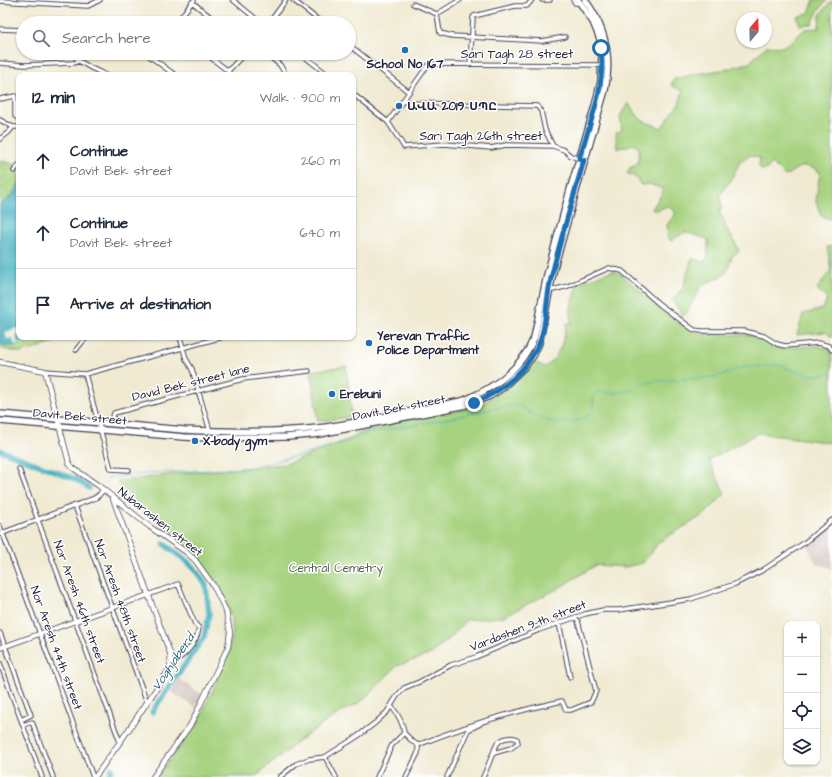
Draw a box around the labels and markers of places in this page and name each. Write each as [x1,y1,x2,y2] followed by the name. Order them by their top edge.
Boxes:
[400,45,410,55] marker: School No 167
[366,56,444,73] place label: School No 167
[407,98,497,115] place label: ԱՎԱ 2019 ՍՊԸ
[394,101,404,111] marker: ԱՎԱ 2019 ՍՊԸ
[377,328,479,360] place label: Yerevan Traffic Police Department
[364,338,374,348] marker: Yerevan Traffic Police Department
[340,386,381,403] place label: Erebuni
[327,389,337,399] marker: Erebuni
[203,433,268,452] place label: X-body gym
[190,436,200,446] marker: X-body gym

